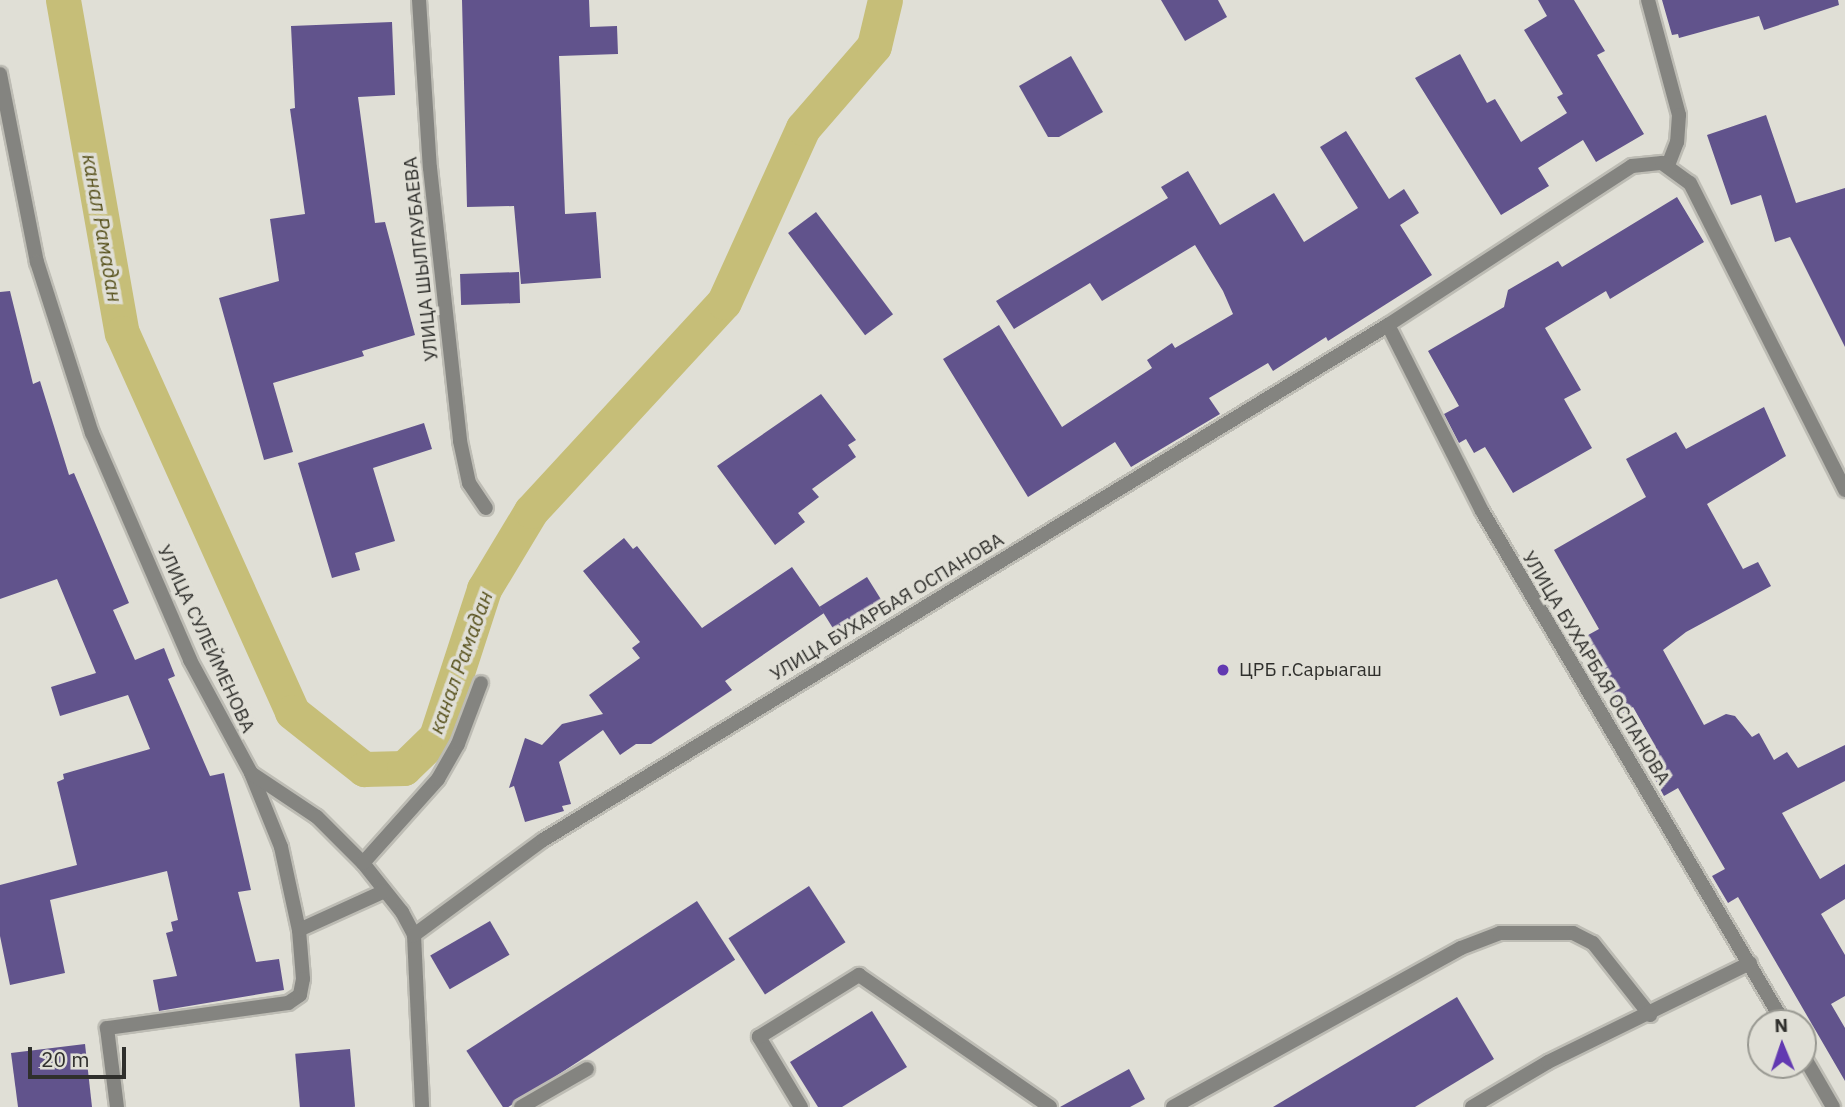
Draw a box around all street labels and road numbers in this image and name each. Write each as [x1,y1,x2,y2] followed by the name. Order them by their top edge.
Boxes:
[399,156,443,362] street label: УЛИЦА ШЫЛГАУБАЕВА
[766,528,1008,686] street label: УЛИЦА БУХАРБАЯ ОСПАНОВА
[152,541,260,737] street label: УЛИЦА СУЛЕЙМЕНОВА
[1517,547,1675,789] street label: УЛИЦА БУХАРБАЯ ОСПАНОВА

